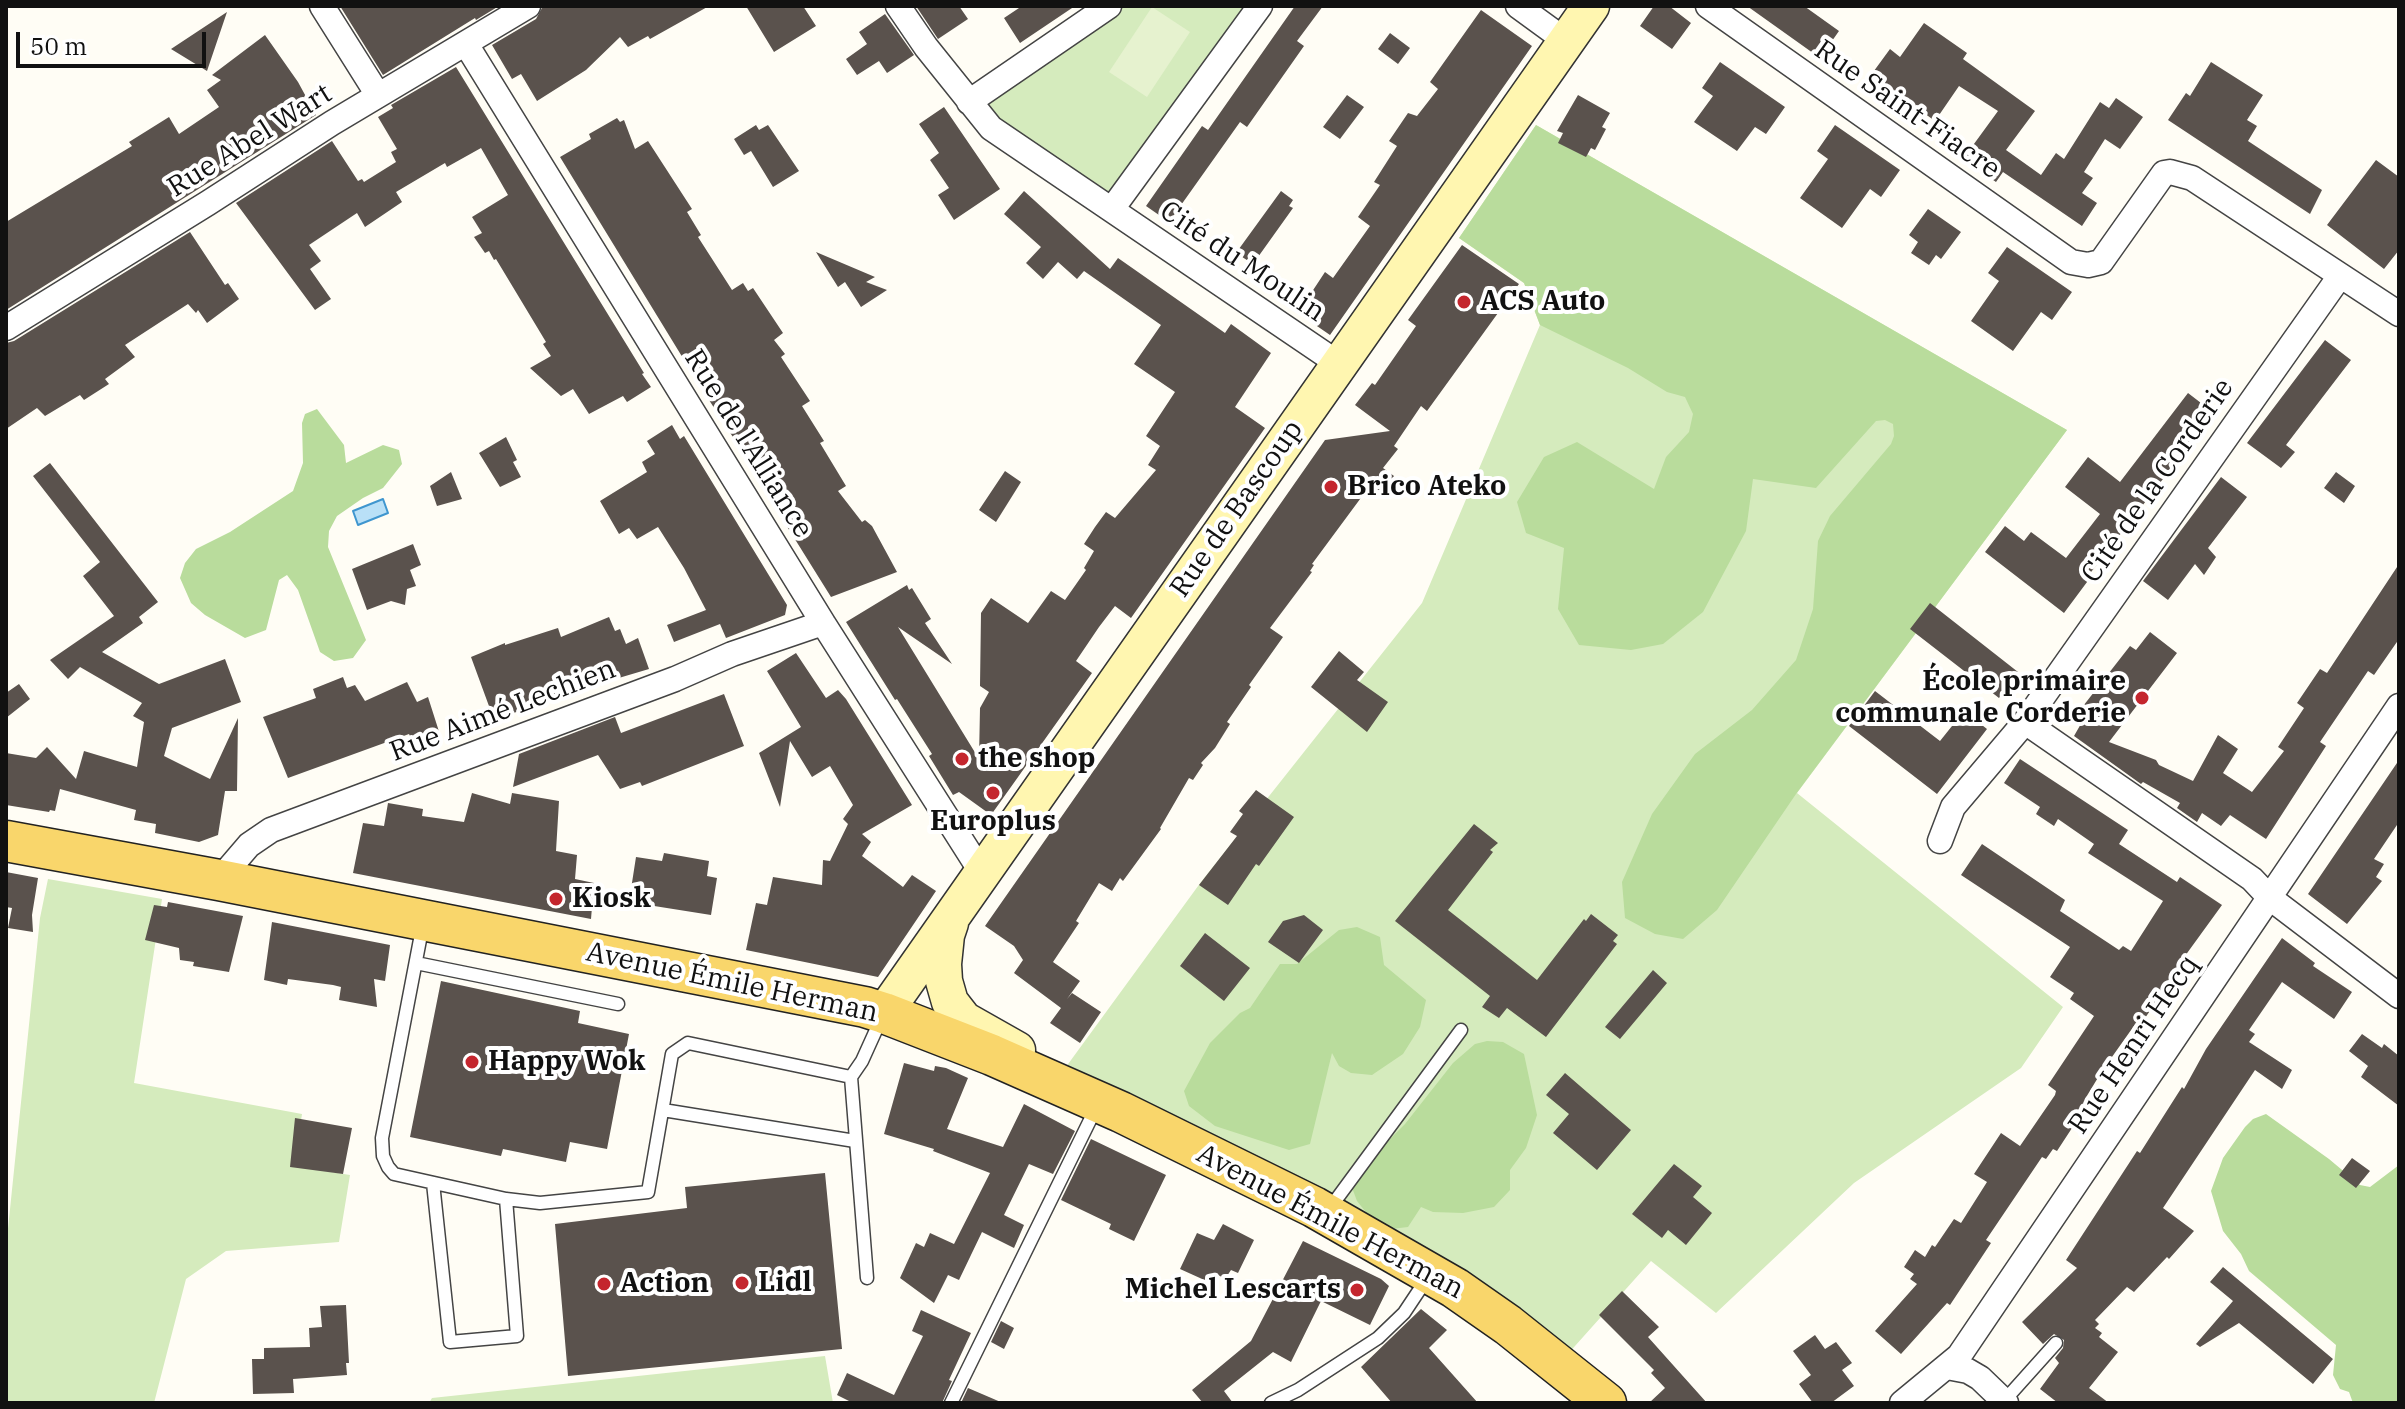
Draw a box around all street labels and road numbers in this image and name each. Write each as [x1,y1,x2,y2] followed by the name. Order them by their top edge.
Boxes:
[1808,33,2006,187] street label: Rue Saint-Fiacre
[162,77,338,205] street label: Rue Abel Wart
[1153,194,1331,330] street label: Cité du Moulin
[677,344,819,544] street label: Rue de l'Alliance
[2075,372,2241,590] street label: Cité de la Corderie
[1164,414,1310,604] street label: Rue de Bascoup
[385,652,621,770] street label: Rue Aimé Lechien
[583,936,881,1030] street label: Avenue Émile Herman
[2062,949,2206,1141] street label: Rue Henri Hecq
[1191,1137,1469,1307] street label: Avenue Émile Herman

